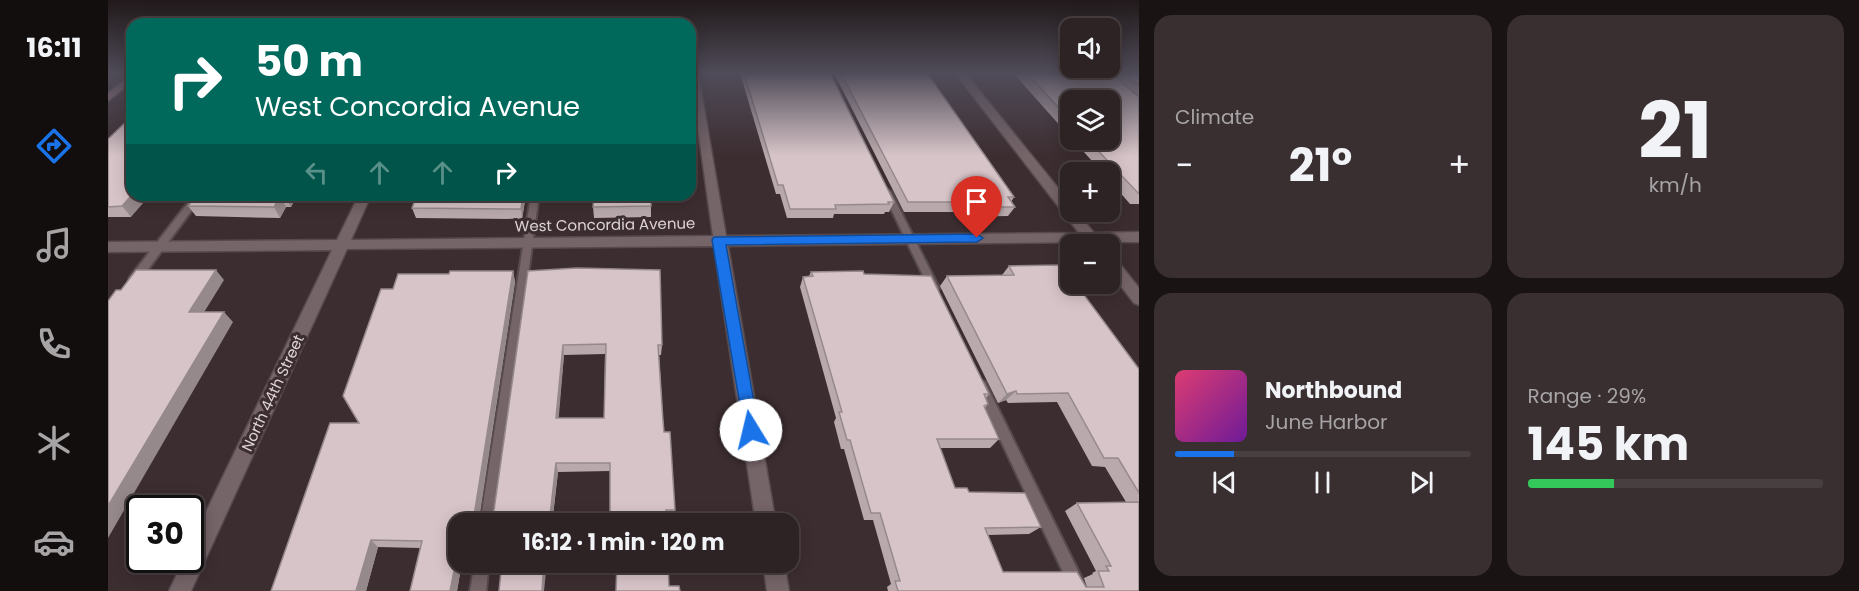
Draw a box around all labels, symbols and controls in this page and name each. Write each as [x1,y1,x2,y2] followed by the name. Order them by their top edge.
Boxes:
[1060,18,1120,294] map controls
[1060,18,1120,78] button: sound
[26,29,82,66] text: 16:11
[255,32,363,91] text: 50 m
[156,42,234,120] icon: right
[1638,76,1712,185] text: 21
[255,88,580,125] text: West Concordia Avenue
[1060,90,1120,150] button: layers
[1175,103,1254,131] text: Climate
[33,125,75,167] icon: directions
[1289,134,1352,197] text: 21°
[1175,142,1193,189] text: −
[1448,142,1471,189] text: +
[300,156,333,189] icon: left
[363,156,396,189] icon: ahead
[426,156,459,189] icon: ahead
[489,156,522,189] icon: right
[1060,162,1120,222] button: +
[1649,171,1702,199] text: km/h
[951,176,1002,238] pin
[960,185,993,218] icon: arrive
[515,212,695,237] street label: West Concordia Avenue
[33,224,75,266] icon: music
[1060,234,1120,294] button: −
[33,323,75,365] icon: phone
[236,331,309,455] street label: North 44th Street
[1265,375,1402,406] text: Northbound
[1528,382,1646,410] text: Range · 29%
[719,398,783,462] position arrow
[1265,408,1388,436] text: June Harbor
[1528,413,1689,476] text: 145 km
[33,422,75,464] icon: climate
[1208,466,1241,499] icon: previous
[1306,466,1339,499] icon: pause
[1405,466,1438,499] icon: next
[126,495,204,573] speed limit sign: 30
[33,521,75,563] icon: car
[523,527,724,558] text: 16:12 · 1 min · 120 m

